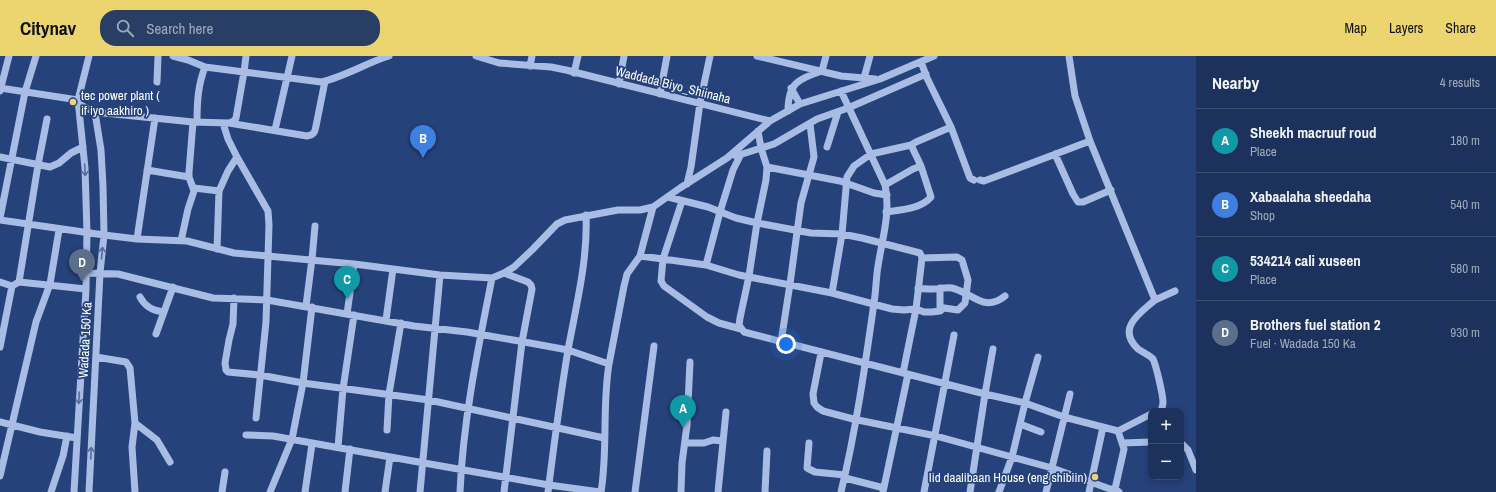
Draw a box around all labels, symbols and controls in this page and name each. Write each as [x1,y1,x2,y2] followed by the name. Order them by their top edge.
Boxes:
[100,10,380,46] search box
[20,15,76,41] text: Citynav
[114,17,136,39] icon: search
[146,18,213,39] text: Search here
[1345,19,1367,37] text: Map
[1389,19,1423,37] text: Layers
[1445,19,1476,37] text: Share
[614,62,732,108] street label: Waddada Biyo_Shiinaha
[1212,71,1259,94] text: Nearby
[1440,74,1480,91] text: 4 results
[81,87,160,119] place label: tec power plant ( if iyo aakhiro )
[68,97,78,107] marker: tec power plant ( if iyo aakhiro )
[1250,122,1376,143] text: Sheekh macruuf roud
[410,125,436,158] pin: B
[1221,132,1229,149] text: A
[1450,132,1480,149] text: 180 m
[1250,143,1277,160] text: Place
[81,163,88,176] one-way arrow
[1250,186,1371,207] text: Xabaalaha sheedaha
[1221,196,1229,213] text: B
[1450,196,1480,213] text: 540 m
[1250,207,1275,224] text: Shop
[99,247,106,260] one-way arrow
[69,249,95,282] pin: D
[1250,250,1361,271] text: 534214 cali xuseen
[1221,260,1229,277] text: C
[1450,260,1480,277] text: 580 m
[334,266,360,299] pin: C
[1250,271,1277,288] text: Place
[75,302,95,378] street label: Wadada 150 Ka
[1250,314,1381,335] text: Brothers fuel station 2
[1221,324,1229,341] text: D
[1450,324,1480,341] text: 930 m
[776,334,796,354] your location
[1250,335,1356,352] text: Fuel · Wadada 150 Ka
[75,391,83,404] one-way arrow
[670,395,696,428] pin: A
[1148,408,1184,480] map controls
[1148,408,1184,444] button: +
[1148,444,1184,480] button: −
[87,447,94,460] one-way arrow
[929,469,1087,486] place label: Iid daalibaan House (eng shibiin)
[1090,472,1100,482] marker: Iid daalibaan House (eng shibiin)

